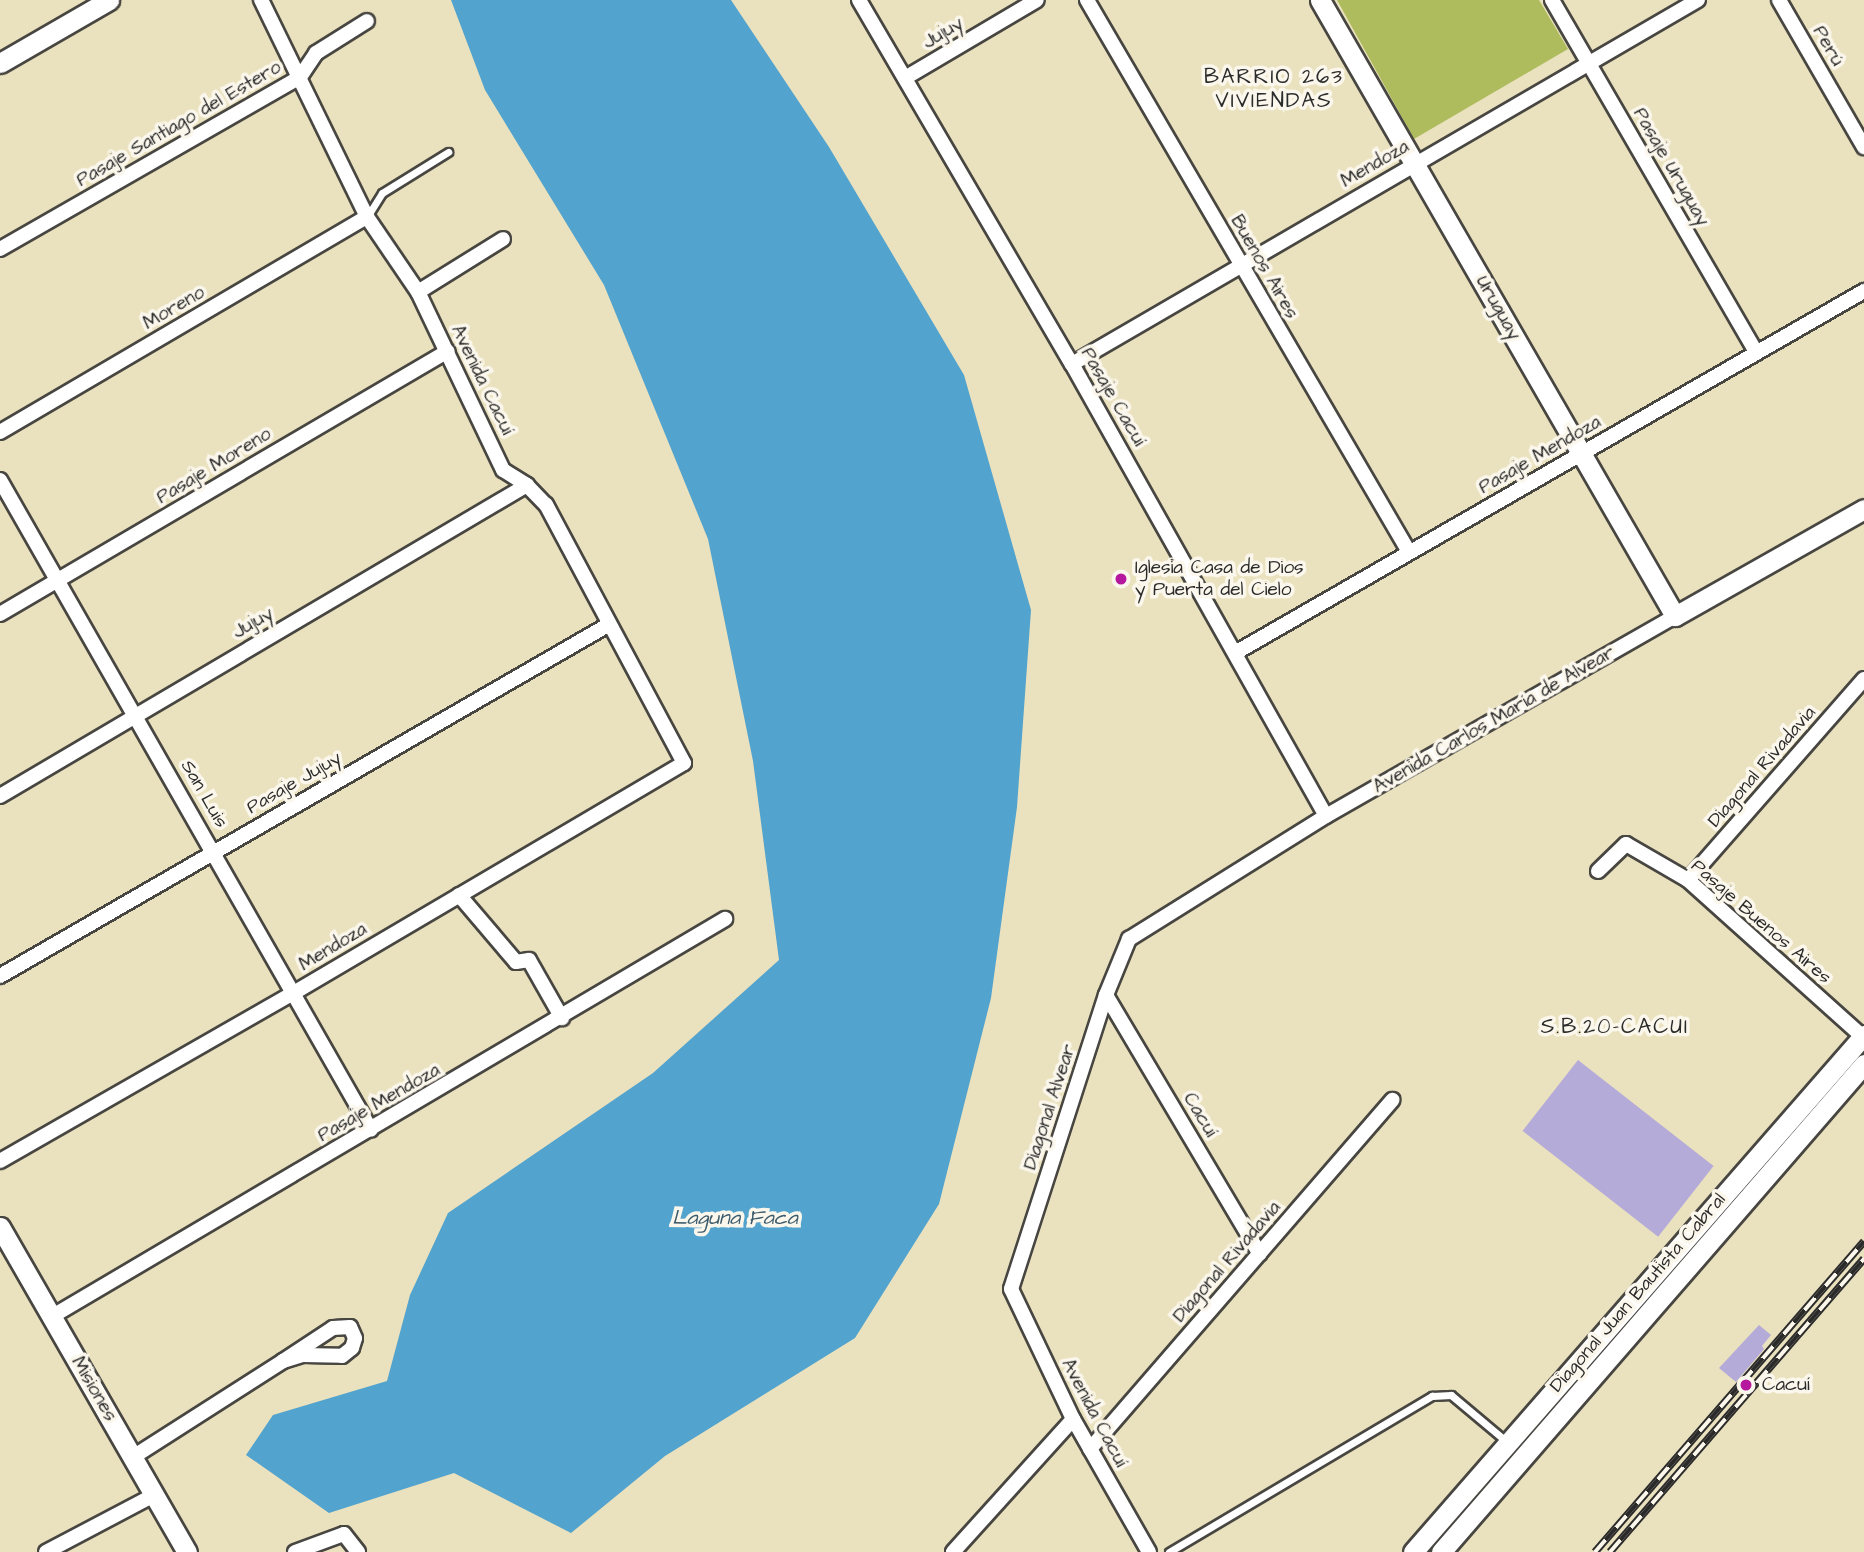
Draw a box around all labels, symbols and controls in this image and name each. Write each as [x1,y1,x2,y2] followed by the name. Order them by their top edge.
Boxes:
[919,12,967,54] street label: Jujuy
[1807,22,1849,70] street label: Perú
[73,56,285,192] street label: Pasaje Santiago del Estero
[1205,64,1343,114] district label: BARRIO 263 VIVIENDAS
[1628,104,1714,230] street label: Pasaje Uruguay
[1337,135,1413,193] street label: Mendoza
[1225,211,1303,323] street label: Buenos Aires
[1471,272,1525,344] street label: Uruguay
[139,281,209,335] street label: Moreno
[446,321,518,439] street label: Avenida Cacuí
[1076,344,1150,450] street label: Pasaje Cacuí
[1475,411,1605,499] street label: Pasaje Mendoza
[153,423,275,509] street label: Pasaje Moreno
[1135,557,1304,601] place label: Iglesia Casa de Dios y Puerta del Cielo
[1113,571,1129,587] marker: Iglesia Casa de Dios y Puerta del Cielo
[229,602,277,644] street label: Jujuy
[1369,641,1619,799] street label: Avenida Carlos María de Alvear
[1703,702,1821,832] street label: Diagonal Rivadavia
[243,747,345,819] street label: Pasaje Jujuy
[176,756,232,832] street label: San Luis
[1686,855,1836,989] street label: Pasaje Buenos Aires
[295,918,371,976] street label: Mendoza
[1542,1014,1688,1040] district label: S.B.20-CACUI
[1019,1041,1081,1173] street label: Diagonal Alvear
[314,1059,444,1147] street label: Pasaje Mendoza
[1178,1089,1222,1141] street label: Cacuí
[1545,1189,1731,1397] street label: Diagonal Juan Bautista Cabral
[1168,1197,1286,1327] street label: Diagonal Rivadavia
[672,1205,798,1231] water label: Laguna Faca
[66,1353,122,1425] street label: Misiones
[1056,1355,1132,1471] street label: Avenida Cacuí
[1762,1374,1810,1396] place label: Cacuí
[1736,1375,1756,1395] marker: Cacuí

